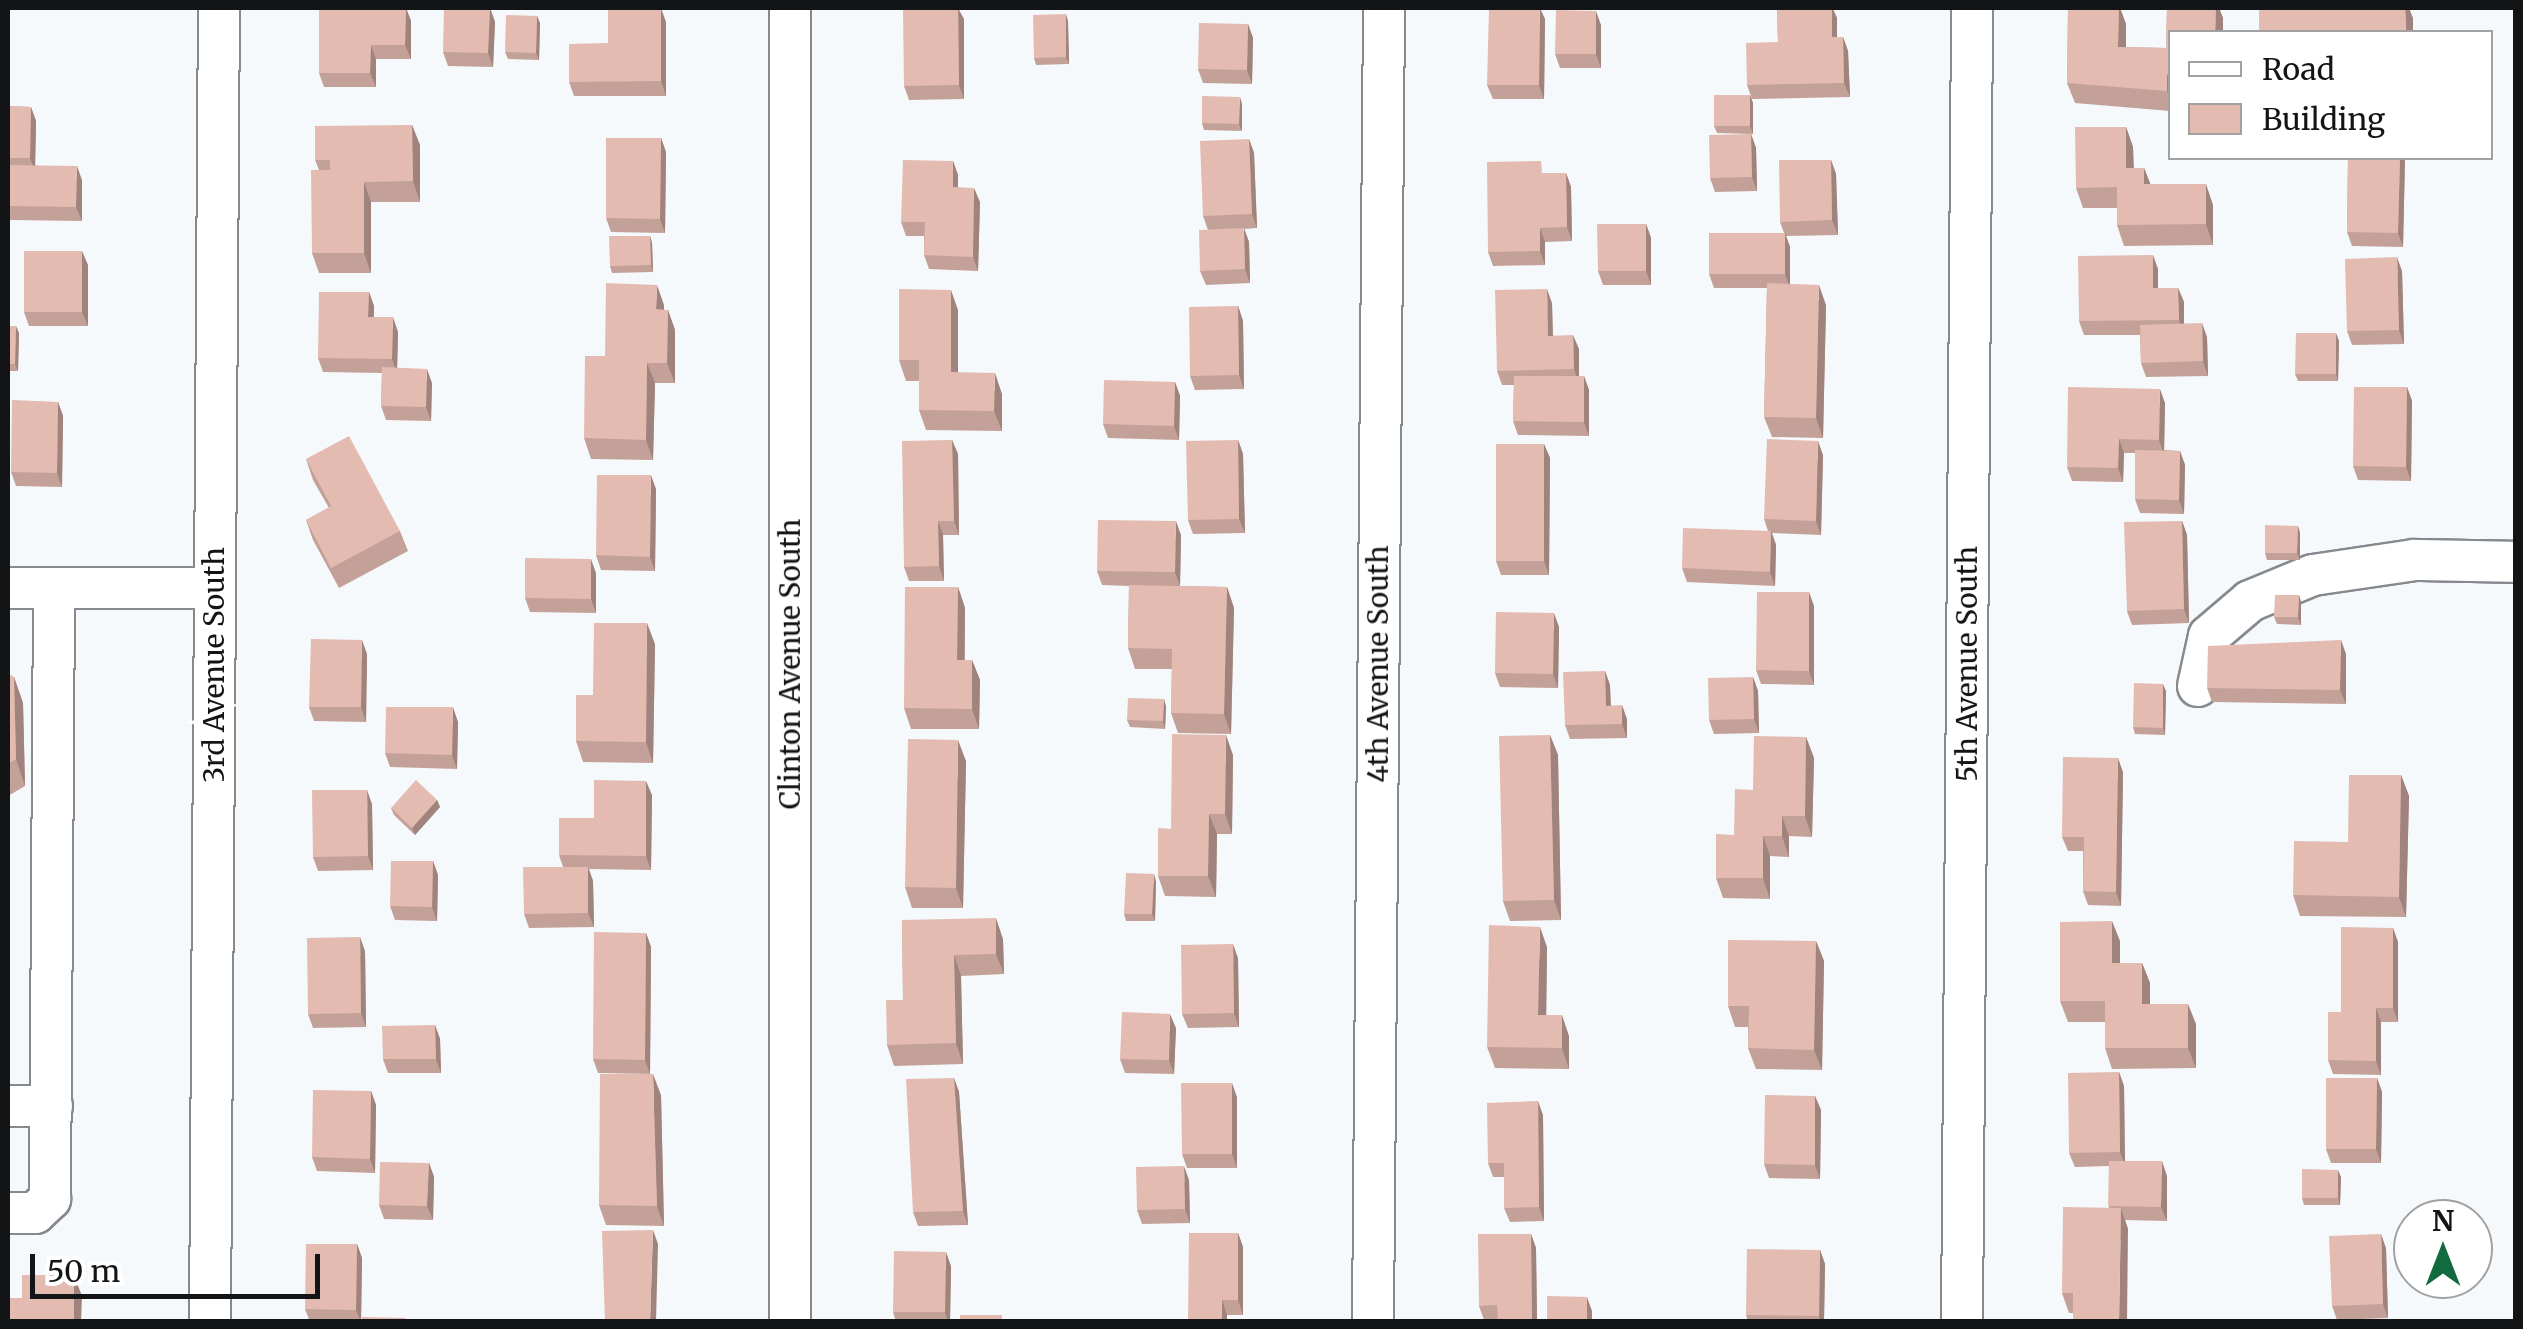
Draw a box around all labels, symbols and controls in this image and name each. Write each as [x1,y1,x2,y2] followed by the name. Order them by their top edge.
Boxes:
[2168,30,2493,160] legend
[2262,50,2335,88] text: Road
[2262,100,2385,138] text: Building
[773,519,807,809] street label: Clinton Avenue South
[1361,545,1395,783] street label: 4th Avenue South
[1950,546,1984,782] street label: 5th Avenue South
[197,547,231,783] street label: 3rd Avenue South
[2393,1199,2493,1299] north arrow
[2432,1203,2454,1239] text: N
[35,1234,325,1296] scale bar
[47,1252,120,1290] text: 50 m

